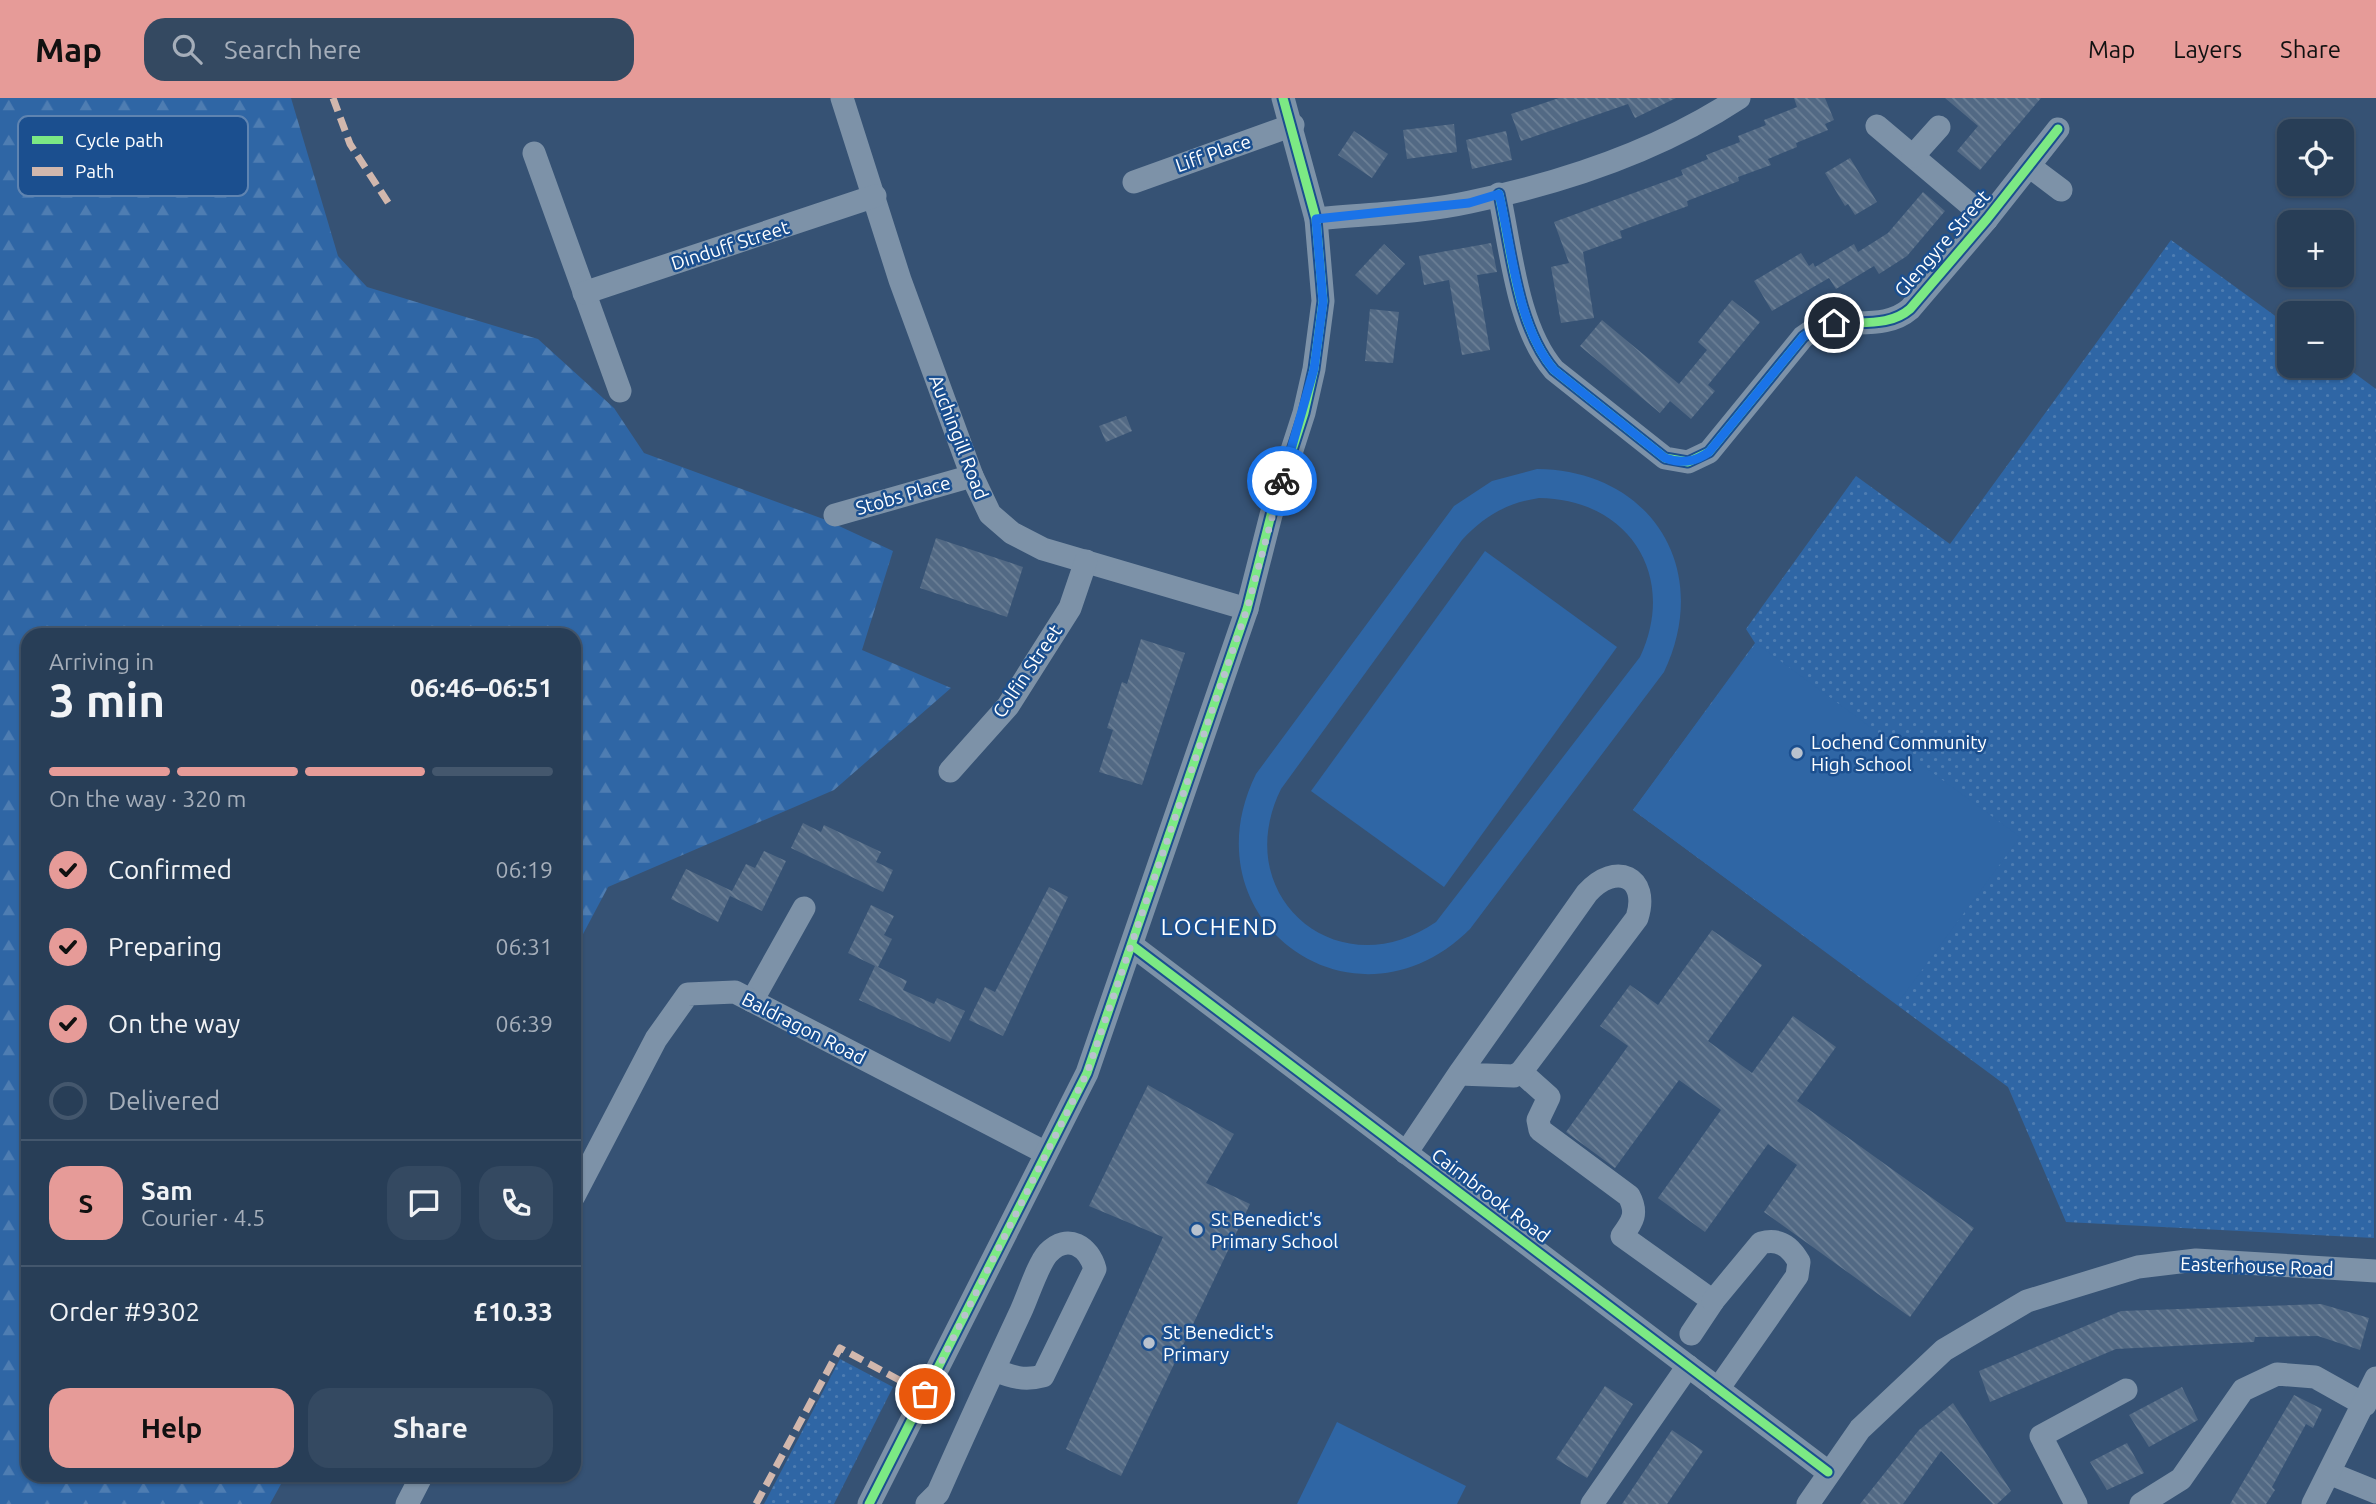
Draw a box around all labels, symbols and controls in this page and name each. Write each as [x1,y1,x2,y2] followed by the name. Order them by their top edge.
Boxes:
[144,18,634,81] search box
[168,30,206,68] icon: search
[35,31,102,68] text: Map
[224,35,362,64] text: Search here
[2088,36,2135,63] text: Map
[2173,36,2242,63] text: Layers
[2280,36,2341,63] text: Share
[18,116,248,196] legend
[2277,119,2354,378] map controls
[2277,119,2354,196] button: locate
[75,129,164,151] text: Cycle path
[1172,130,1254,176] street label: Liff Place
[75,160,114,182] text: Path
[1890,185,1995,301] street label: Glengyre Street
[2277,210,2354,287] button: +
[668,215,792,274] street label: Dinduff Street
[1804,293,1864,353] pin
[2277,301,2354,378] button: −
[1815,304,1853,342] icon: home
[925,371,993,503] street label: Auchingill Road
[1247,446,1317,516] courier
[1263,462,1301,500] icon: bike
[853,471,953,519] street label: Stobs Place
[988,620,1067,722] street label: Colfin Street
[49,649,154,674] text: Arriving in
[410,673,553,702] text: 06:46–06:51
[49,674,165,726] text: 3 min
[1811,731,1987,775] place label: Lochend Community High School
[1789,745,1805,761] marker: Lochend Community High School
[49,786,246,811] text: On the way · 320 m
[49,851,87,889] icon: check
[108,855,232,884] text: Confirmed
[495,857,553,882] text: 06:19
[1161,914,1279,939] district label: LOCHEND
[49,928,87,966] icon: check
[108,932,222,961] text: Preparing
[495,934,553,959] text: 06:31
[738,987,870,1069] street label: Baldragon Road
[49,1005,87,1043] icon: check
[108,1009,240,1038] text: On the way
[495,1011,553,1036] text: 06:39
[108,1086,220,1115] text: Delivered
[1428,1143,1554,1247] street label: Cairnbrook Road
[387,1166,461,1240] button: chat
[479,1166,553,1240] button: phone
[141,1176,193,1205] text: Sam
[79,1189,93,1218] text: S
[141,1205,265,1230] text: Courier · 4.5
[1211,1208,1338,1252] place label: St Benedict's Primary School
[1189,1222,1205,1238] marker: St Benedict's Primary School
[2180,1252,2334,1280] street label: Easterhouse Road
[49,1297,200,1326] text: Order #9302
[473,1297,553,1326] text: £10.33
[1163,1321,1274,1365] place label: St Benedict's Primary
[1141,1335,1157,1351] marker: St Benedict's Primary
[895,1364,955,1424] pin
[906,1375,944,1413] icon: bag
[49,1388,294,1468] button: Help
[308,1388,553,1468] button: Share

